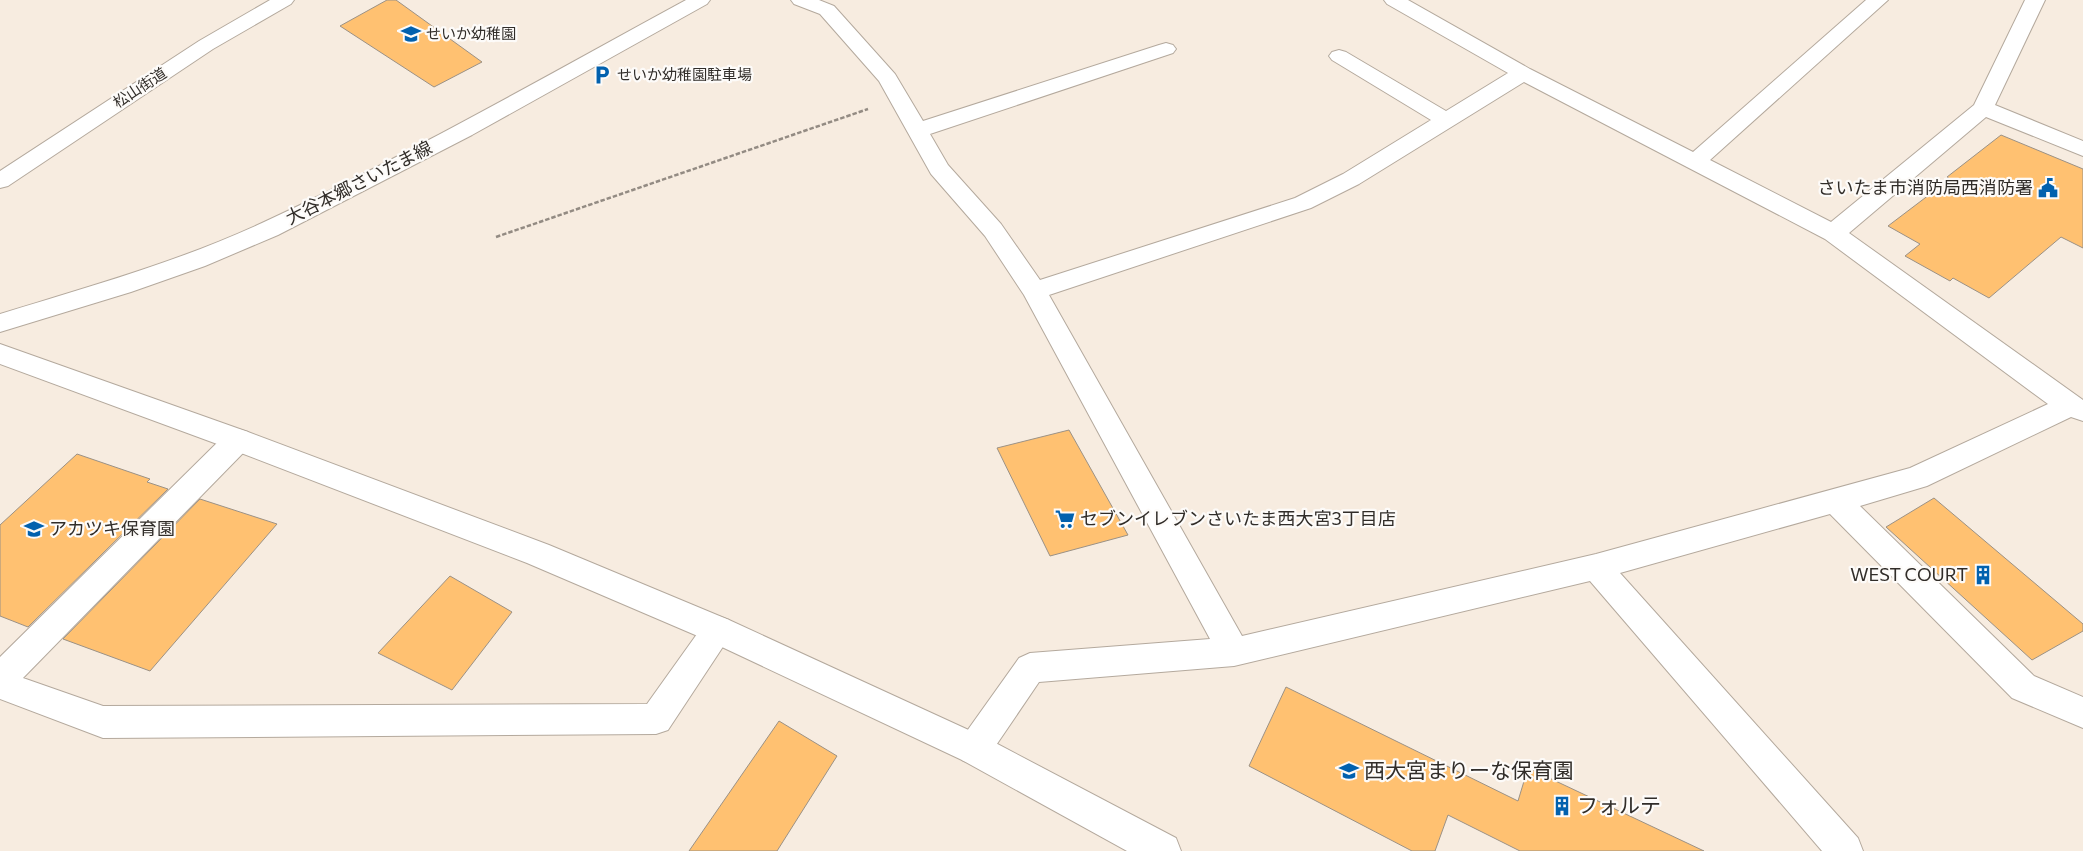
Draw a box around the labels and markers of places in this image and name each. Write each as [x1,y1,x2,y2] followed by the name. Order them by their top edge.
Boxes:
[400,23,422,45] school or university icon: せいか幼稚園
[426,24,516,42] place label: せいか幼稚園
[591,64,613,86] parking icon: せいか幼稚園駐車場
[617,65,752,83] place label: せいか幼稚園駐車場
[1818,176,2033,198] place label: さいたま市消防局西消防署
[2037,177,2059,199] public building icon: さいたま市消防局西消防署
[1080,507,1396,529] place label: セブンイレブンさいたま西大宮3丁目店
[1054,508,1076,530] supermarket icon: セブンイレブンさいたま西大宮3丁目店
[49,517,175,539] place label: アカツキ保育園
[23,518,45,540] school or university icon: アカツキ保育園
[1850,563,1968,585] place label: WEST COURT
[1972,564,1994,586] building icon: WEST COURT
[1364,757,1574,782] place label: 西大宮まりーな保育園
[1338,760,1360,782] school or university icon: 西大宮まりーな保育園
[1577,792,1661,817] place label: フォルテ
[1551,795,1573,817] building icon: フォルテ

